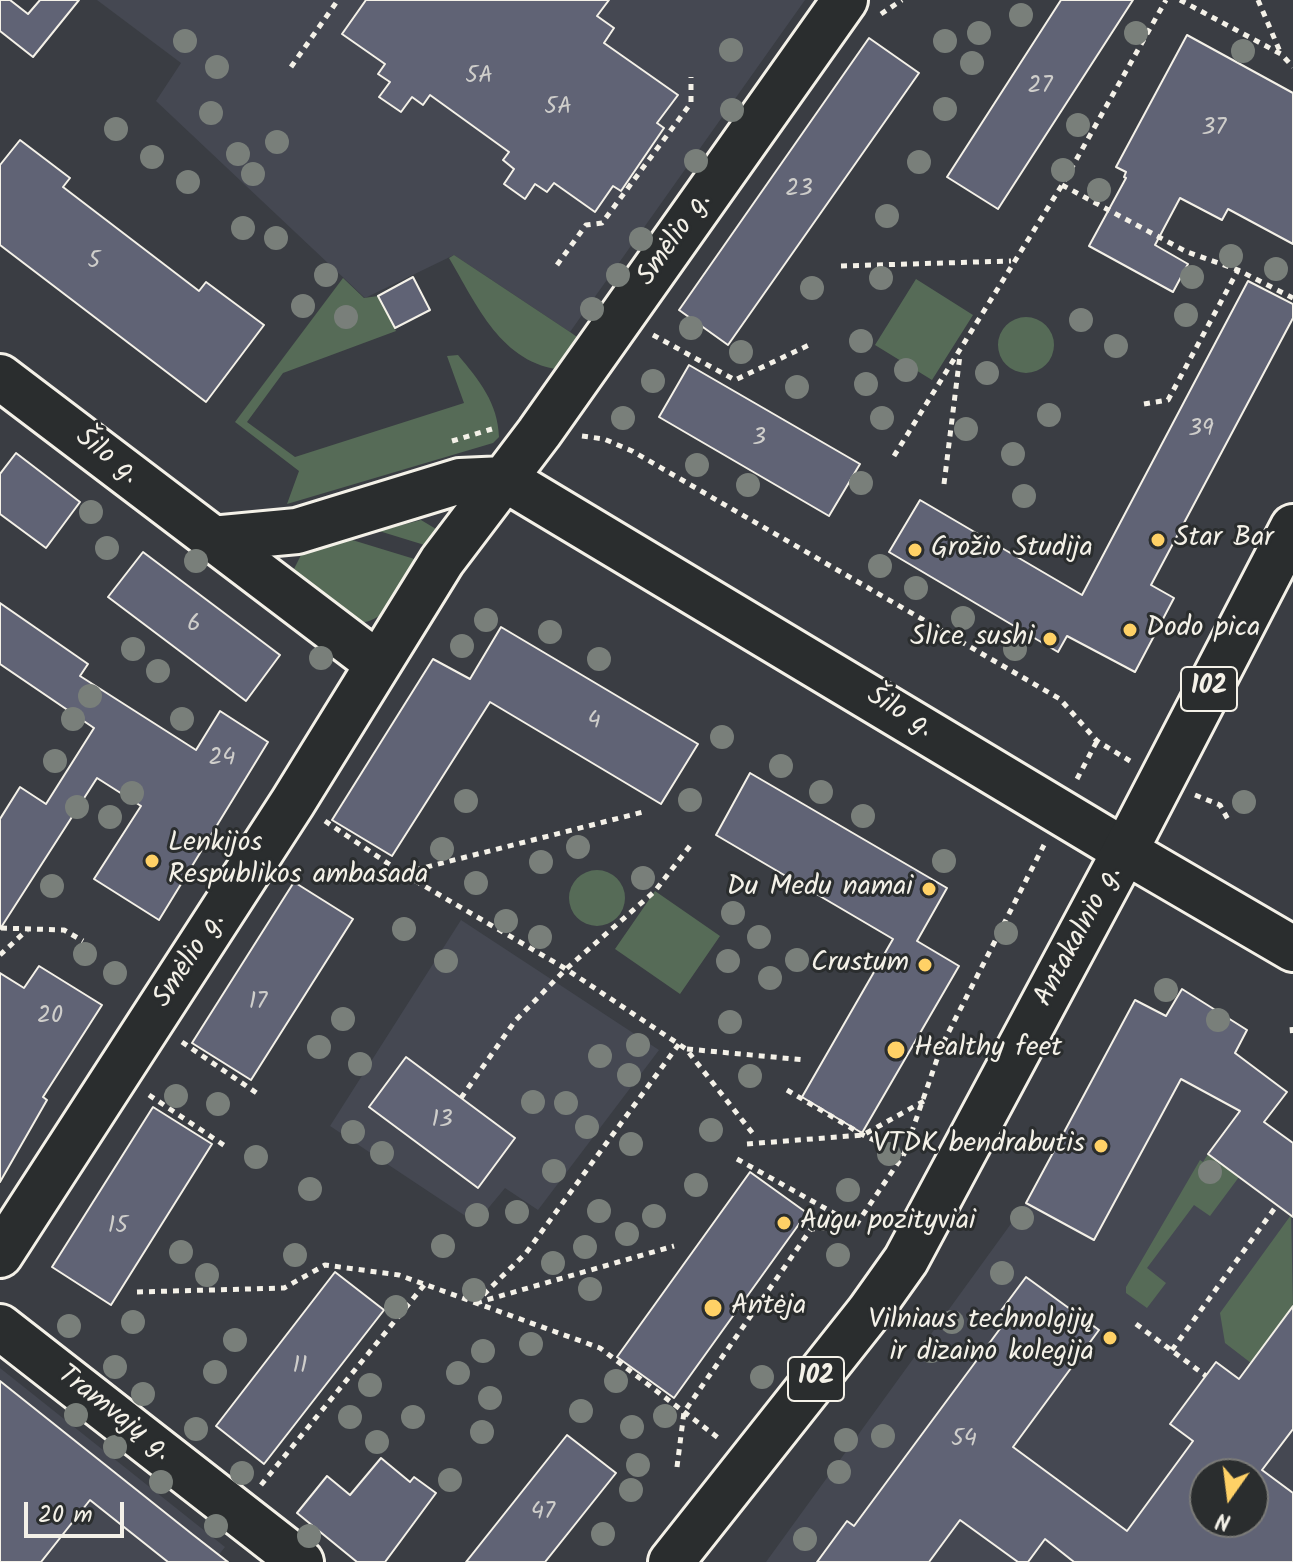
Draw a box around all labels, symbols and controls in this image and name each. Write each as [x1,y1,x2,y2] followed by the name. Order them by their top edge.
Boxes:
[465,64,493,92] house number: 5A
[1027,74,1053,102] house number: 27
[544,95,572,123] house number: 5A
[1202,116,1226,144] house number: 37
[785,177,813,205] house number: 23
[632,187,720,293] street label: Smėlio g.
[88,249,100,277] house number: 5
[1188,417,1214,445] house number: 39
[67,423,145,493] street label: Šilo g.
[752,426,766,454] house number: 3
[1174,523,1274,557] place label: Star Bar
[1149,531,1167,549] marker: Star Bar
[931,533,1093,567] place label: Grožio Studija
[906,541,924,559] marker: Grožio Studija
[187,612,201,640] house number: 6
[1146,613,1260,647] place label: Dodo pica
[1121,621,1139,639] marker: Dodo pica
[910,622,1034,656] place label: Slice sushi
[1041,630,1059,648] marker: Slice sushi
[1181,667,1237,711] road number: 102
[859,681,939,747] street label: Šilo g.
[587,709,601,737] house number: 4
[208,746,236,774] house number: 24
[168,828,428,894] place label: Lenkijos Respublikos ambasada
[143,852,161,870] marker: Lenkijos Respublikos ambasada
[1029,861,1131,1013] street label: Antakalnio g.
[727,872,913,906] place label: Du Medu namai
[920,880,938,898] marker: Du Medu namai
[148,907,234,1015] street label: Smėlio g.
[811,948,909,982] place label: Crustum
[916,956,934,974] marker: Crustum
[249,990,267,1018] house number: 17
[37,1004,63,1032] house number: 20
[914,1033,1062,1067] place label: Healthy feet
[885,1039,907,1061] marker: Healthy feet
[431,1108,453,1136] house number: 13
[873,1129,1085,1163] place label: VTDK bendrabutis
[1092,1137,1110,1155] marker: VTDK bendrabutis
[800,1206,976,1240] place label: Augu pozityviai
[108,1214,128,1242] house number: 15
[775,1214,793,1232] marker: Augu pozityviai
[731,1291,806,1325] place label: Antėja
[702,1297,724,1319] marker: Antėja
[868,1305,1094,1371] place label: Vilniaus technolgijų ir dizaino kolegija
[1101,1329,1119,1347] marker: Vilniaus technolgijų ir dizaino kolegija
[292,1354,308,1382] house number: 11
[788,1357,844,1401] road number: 102
[49,1360,177,1470] street label: Tramvajų g.
[951,1427,977,1455] house number: 54
[1189,1458,1269,1538] north arrow
[28,1486,128,1536] scale bar
[38,1496,93,1535] text: 20 m
[531,1500,555,1528] house number: 47
[1213,1501,1235,1538] text: N

